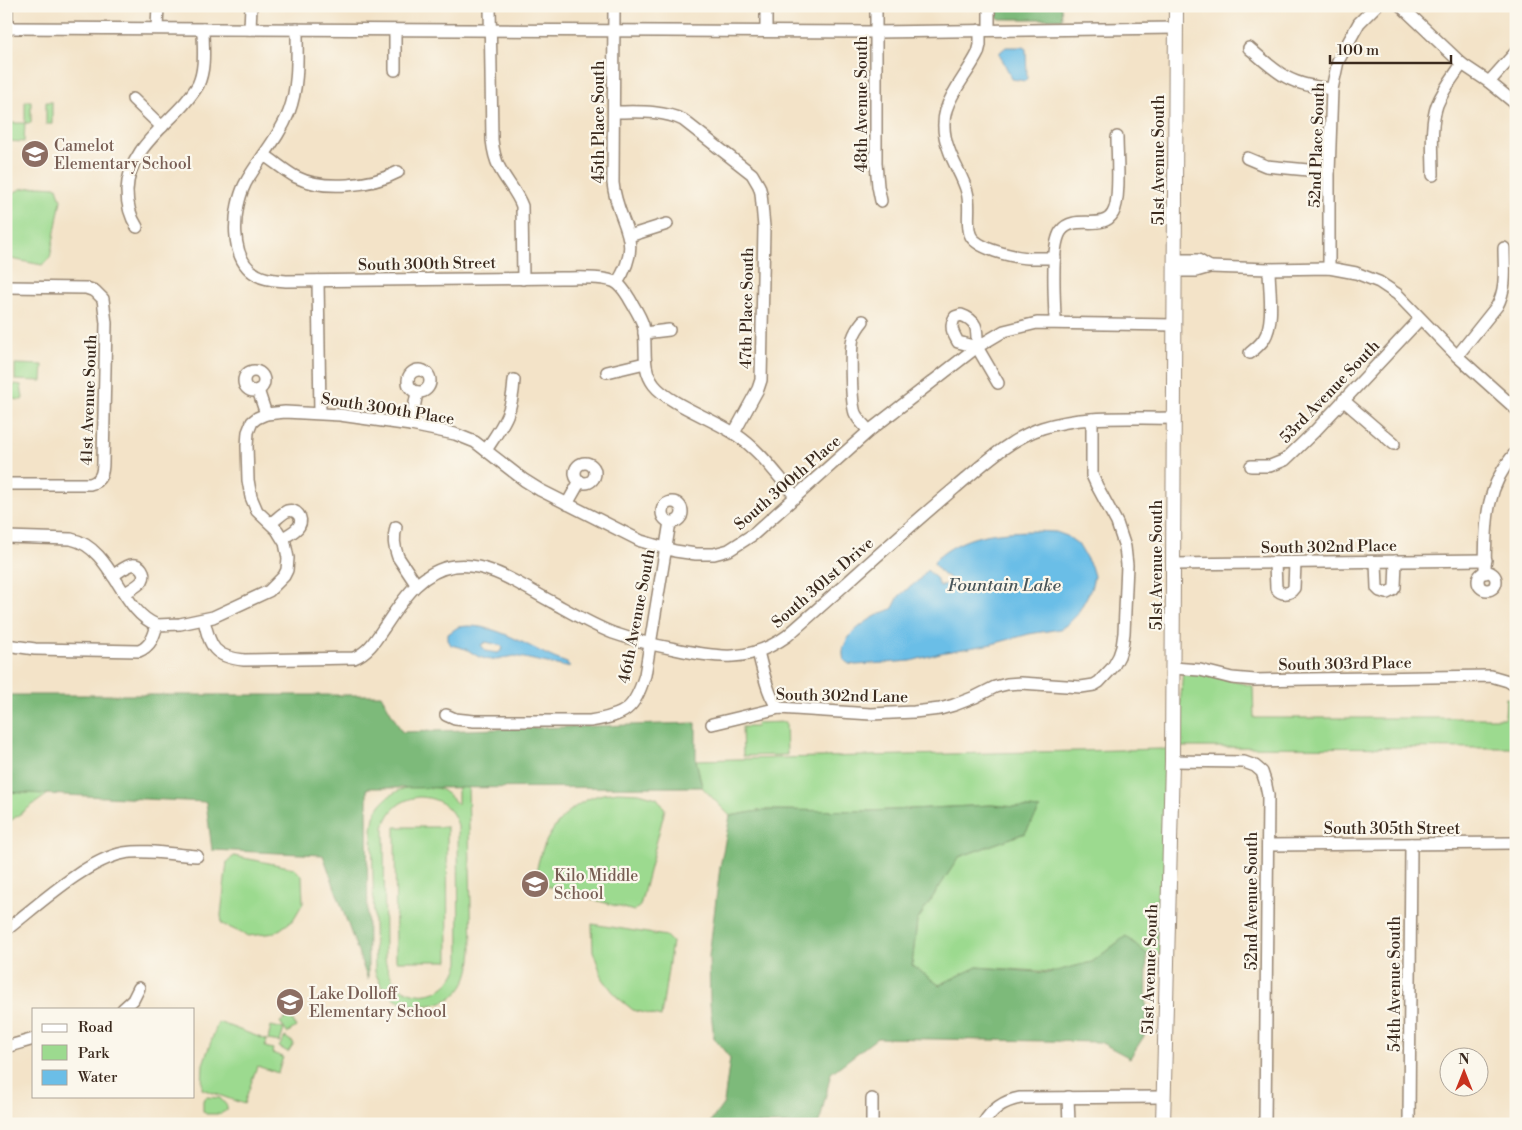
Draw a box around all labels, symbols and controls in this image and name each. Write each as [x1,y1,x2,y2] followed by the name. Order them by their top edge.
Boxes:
[1330,32,1451,64] scale bar
[852,35,872,172] street label: 48th Avenue South
[1337,41,1379,60] text: 100 m
[589,60,609,183] street label: 45th Place South
[1305,81,1329,208] street label: 52nd Place South
[1149,94,1169,225] street label: 51st Avenue South
[54,136,192,174] place label: Camelot Elementary School
[20,139,50,169] school or university icon: Camelot Elementary School
[736,247,758,369] street label: 47th Place South
[358,253,497,275] street label: South 300th Street
[77,334,101,466] street label: 41st Avenue South
[1275,336,1384,447] street label: 53rd Avenue South
[320,389,456,429] street label: South 300th Place
[730,431,845,534] street label: South 300th Place
[1147,499,1167,630] street label: 51st Avenue South
[768,533,878,632] street label: South 301st Drive
[1261,536,1397,558] street label: South 302nd Place
[614,547,660,685] street label: 46th Avenue South
[947,574,1061,597] water label: Fountain Lake
[1278,653,1412,675] street label: South 303rd Place
[776,685,908,707] street label: South 302nd Lane
[1324,819,1461,839] street label: South 305th Street
[1242,831,1262,970] street label: 52nd Avenue South
[554,866,638,904] place label: Kilo Middle School
[520,869,550,899] school or university icon: Kilo Middle School
[1138,903,1162,1035] street label: 51st Avenue South
[1385,916,1405,1052] street label: 54th Avenue South
[309,984,447,1022] place label: Lake Dolloff Elementary School
[275,987,305,1017] school or university icon: Lake Dolloff Elementary School
[32,1008,195,1098] legend
[78,1018,113,1037] text: Road
[78,1044,110,1063] text: Park
[1440,1048,1490,1098] north arrow
[1458,1051,1470,1069] text: N
[77,1068,118,1087] text: Water

